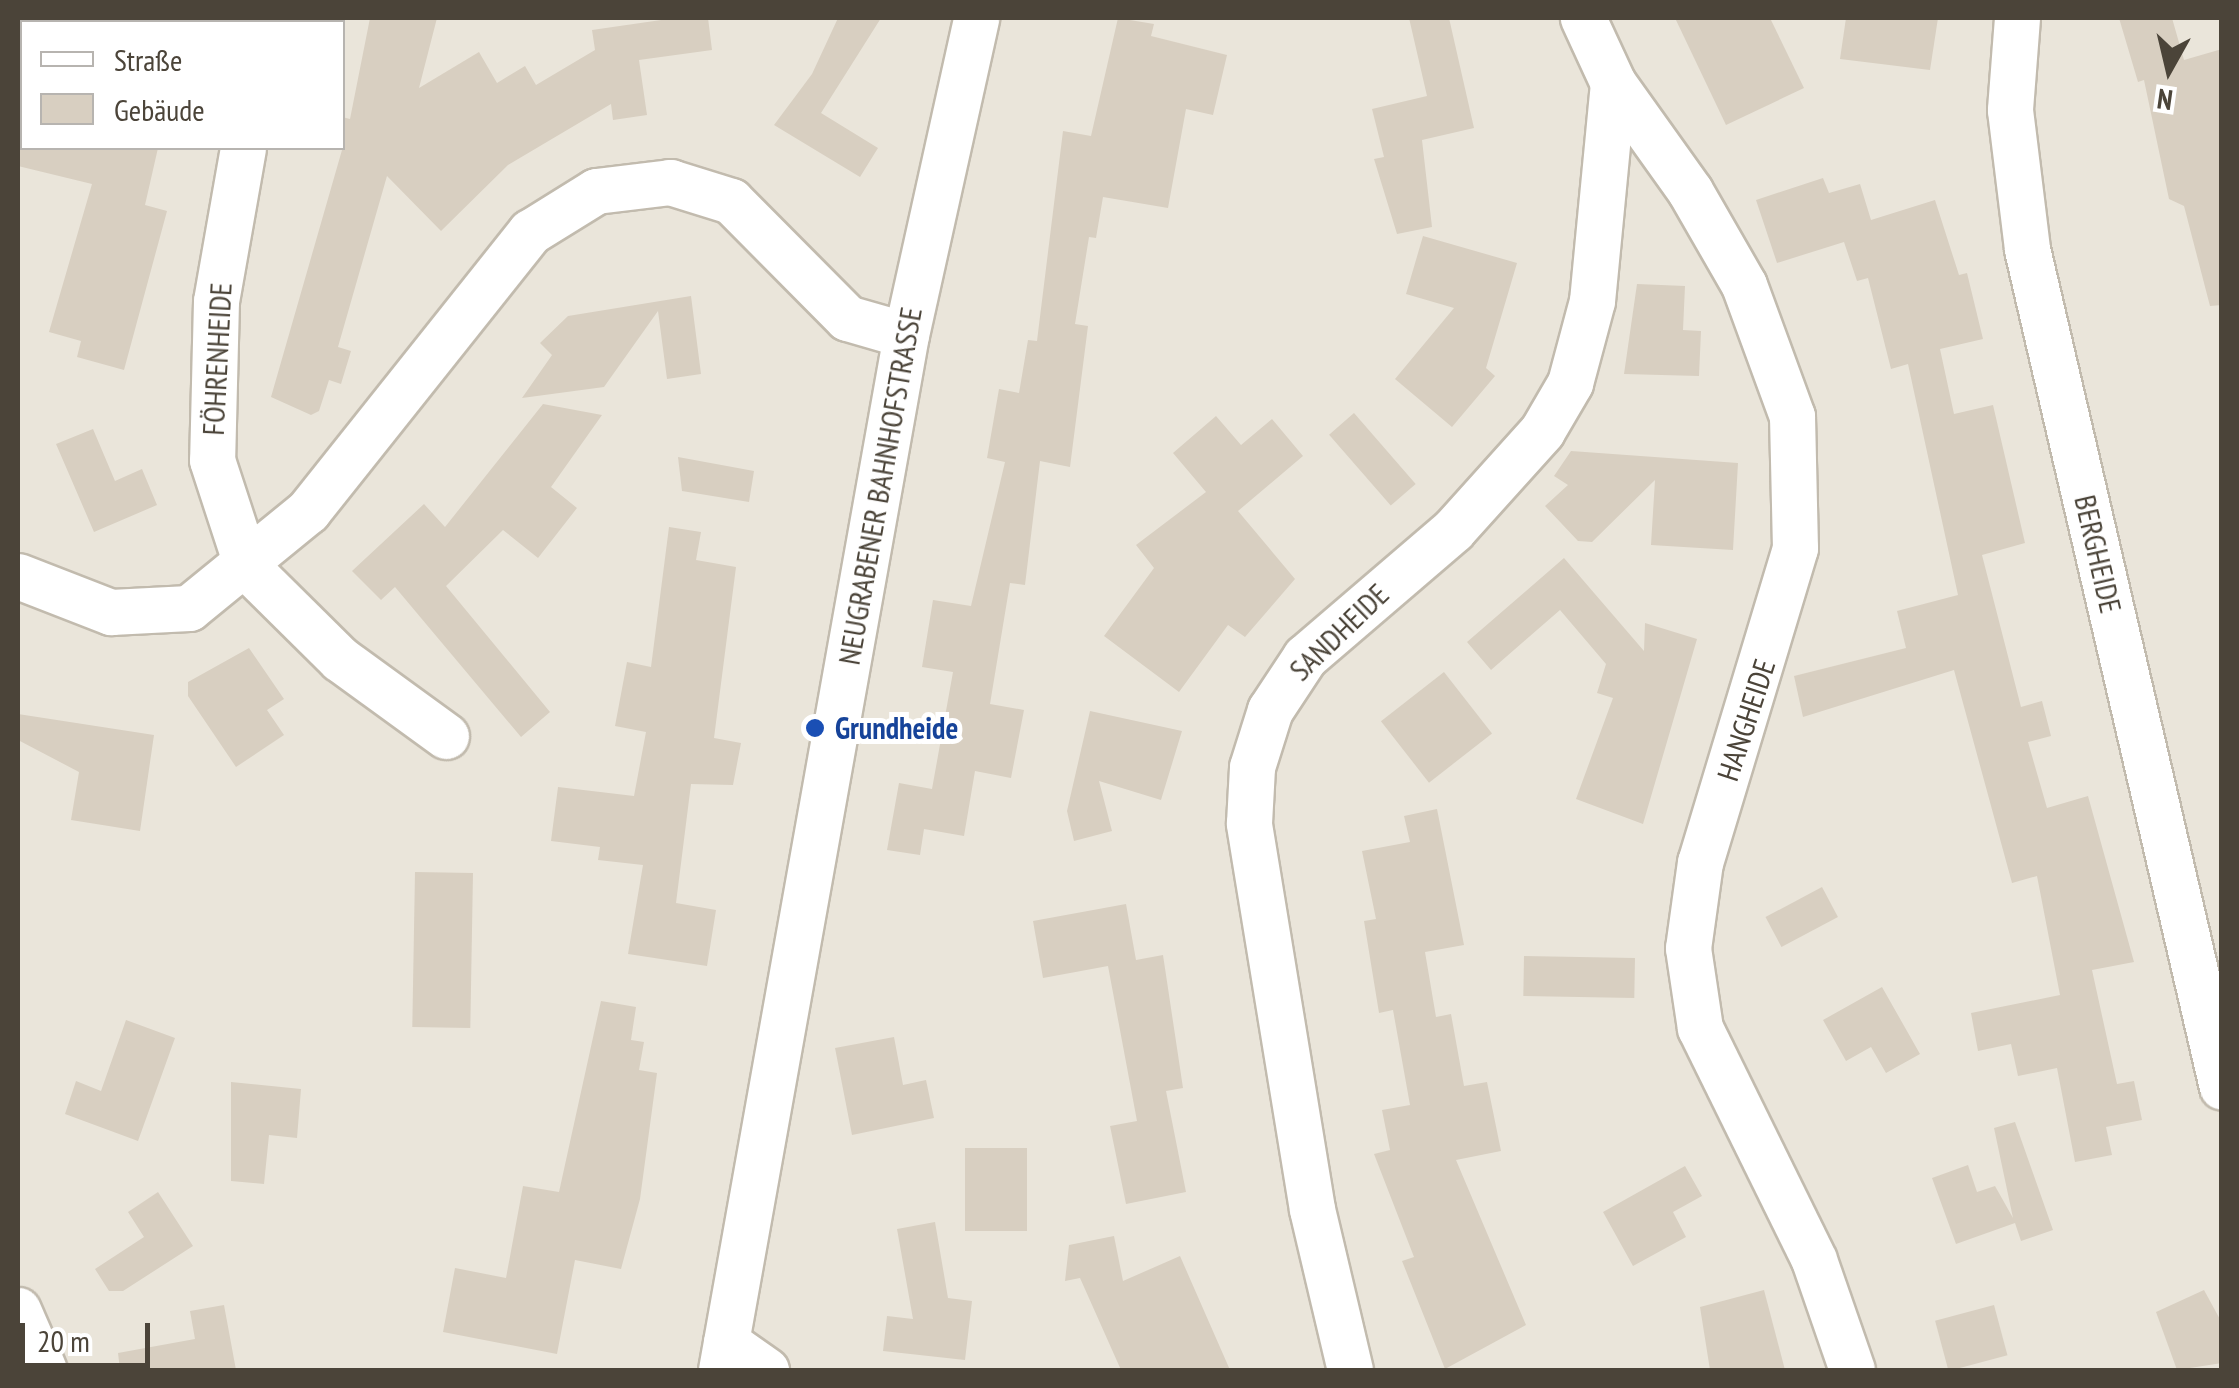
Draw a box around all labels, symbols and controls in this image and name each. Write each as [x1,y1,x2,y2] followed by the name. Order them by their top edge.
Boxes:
[20,20,345,150] legend
[2119,20,2219,120] north arrow
[114,40,182,79] text: Straße
[2155,81,2175,120] text: N
[114,90,205,129] text: Gebäude
[195,282,239,436] street label: FÖHRENHEIDE
[831,305,929,667] street label: NEUGRABENER BAHNHOFSTRASSE
[2067,492,2129,616] street label: BERGHEIDE
[1282,576,1396,688] street label: SANDHEIDE
[1709,655,1783,785] street label: HANGHEIDE
[835,710,958,746] place label: Grundheide
[804,717,826,739] marker: Grundheide
[25,1303,155,1365] scale bar
[37,1321,90,1360] text: 20 m

